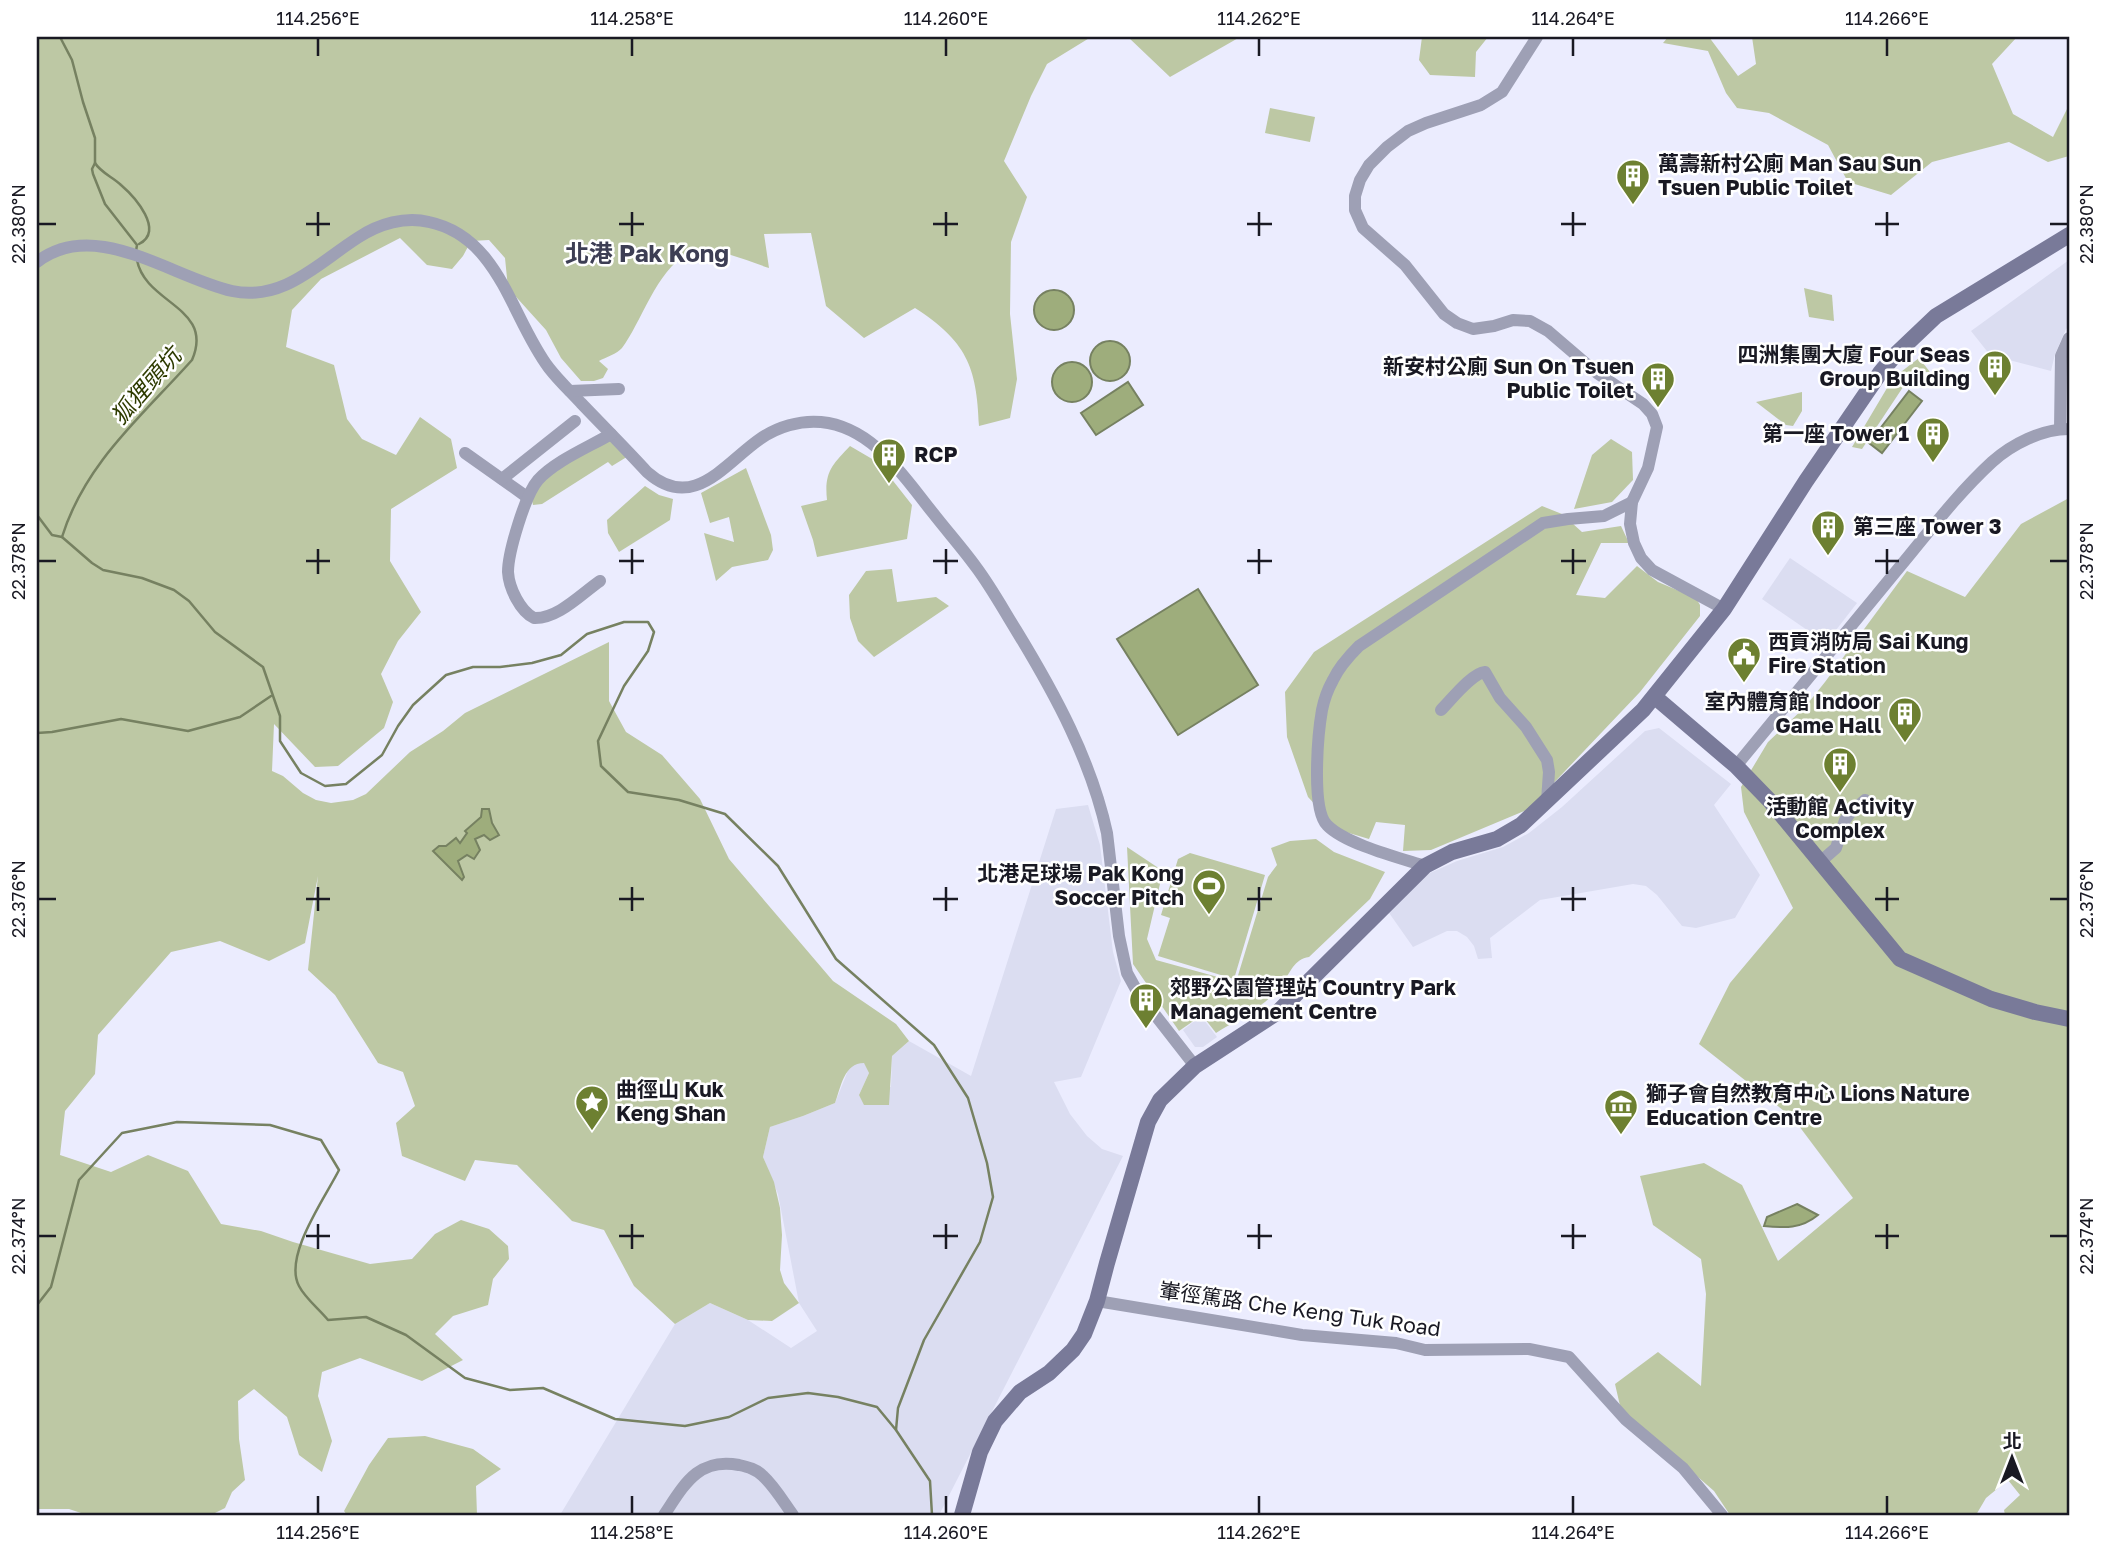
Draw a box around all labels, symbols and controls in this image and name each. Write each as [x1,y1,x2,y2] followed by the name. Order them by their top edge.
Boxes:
[276,7,360,29] text: 114.256°E
[590,7,674,29] text: 114.258°E
[904,7,988,29] text: 114.260°E
[1217,7,1301,29] text: 114.262°E
[1531,7,1615,29] text: 114.264°E
[1845,7,1929,29] text: 114.266°E
[1658,150,1921,200] place label: 萬壽新村公廁 Man Sau Sun Tsuen Public Toilet
[1614,157,1652,206] building icon: 萬壽新村公廁 Man Sau Sun Tsuen Public Toilet
[7,184,29,264] text: 22.380°N
[2075,184,2097,264] text: 22.380°N
[565,238,729,267] district label: 北港 Pak Kong
[105,339,188,429] water label: 狐狸頭坑
[1738,341,1970,391] place label: 四洲集團大廈 Four Seas Group Building
[1976,348,2014,397] building icon: 四洲集團大廈 Four Seas Group Building
[1383,353,1634,403] place label: 新安村公廁 Sun On Tsuen Public Toilet
[1639,360,1677,409] building icon: 新安村公廁 Sun On Tsuen Public Toilet
[1914,415,1952,464] building icon: 第一座 Tower 1
[1762,420,1909,446] place label: 第一座 Tower 1
[870,436,908,485] building icon: RCP
[914,441,958,467] place label: RCP
[1809,508,1847,557] building icon: 第三座 Tower 3
[1853,513,2002,539] place label: 第三座 Tower 3
[7,522,29,600] text: 22.378°N
[2075,522,2097,600] text: 22.378°N
[1768,628,1969,678] place label: 西貢消防局 Sai Kung Fire Station
[1725,635,1763,684] public building icon: 西貢消防局 Sai Kung Fire Station
[1705,688,1881,738] place label: 室內體育館 Indoor Game Hall
[1886,695,1924,744] building icon: 室內體育館 Indoor Game Hall
[1821,745,1859,794] building icon: 活動館 Activity Complex
[1766,793,1915,843] place label: 活動館 Activity Complex
[7,860,29,938] text: 22.376°N
[977,860,1184,910] place label: 北港足球場 Pak Kong Soccer Pitch
[2075,860,2097,938] text: 22.376°N
[1190,867,1228,916] sports icon: 北港足球場 Pak Kong Soccer Pitch
[1170,974,1456,1024] place label: 郊野公園管理站 Country Park Management Centre
[1127,981,1165,1030] building icon: 郊野公園管理站 Country Park Management Centre
[616,1076,726,1126] place label: 曲徑山 Kuk Keng Shan
[1646,1080,1970,1130] place label: 獅子會自然教育中心 Lions Nature Education Centre
[573,1083,611,1132] place icon: 曲徑山 Kuk Keng Shan
[1602,1087,1640,1136] museum icon: 獅子會自然教育中心 Lions Nature Education Centre
[7,1197,29,1275] text: 22.374°N
[2075,1197,2097,1275] text: 22.374°N
[1158,1276,1442,1342] street label: 輋徑篤路 Che Keng Tuk Road
[1976,1422,2046,1492] north arrow
[2002,1429,2022,1452] text: 北
[276,1521,360,1543] text: 114.256°E
[590,1521,674,1543] text: 114.258°E
[904,1521,988,1543] text: 114.260°E
[1217,1521,1301,1543] text: 114.262°E
[1531,1521,1615,1543] text: 114.264°E
[1845,1521,1929,1543] text: 114.266°E

